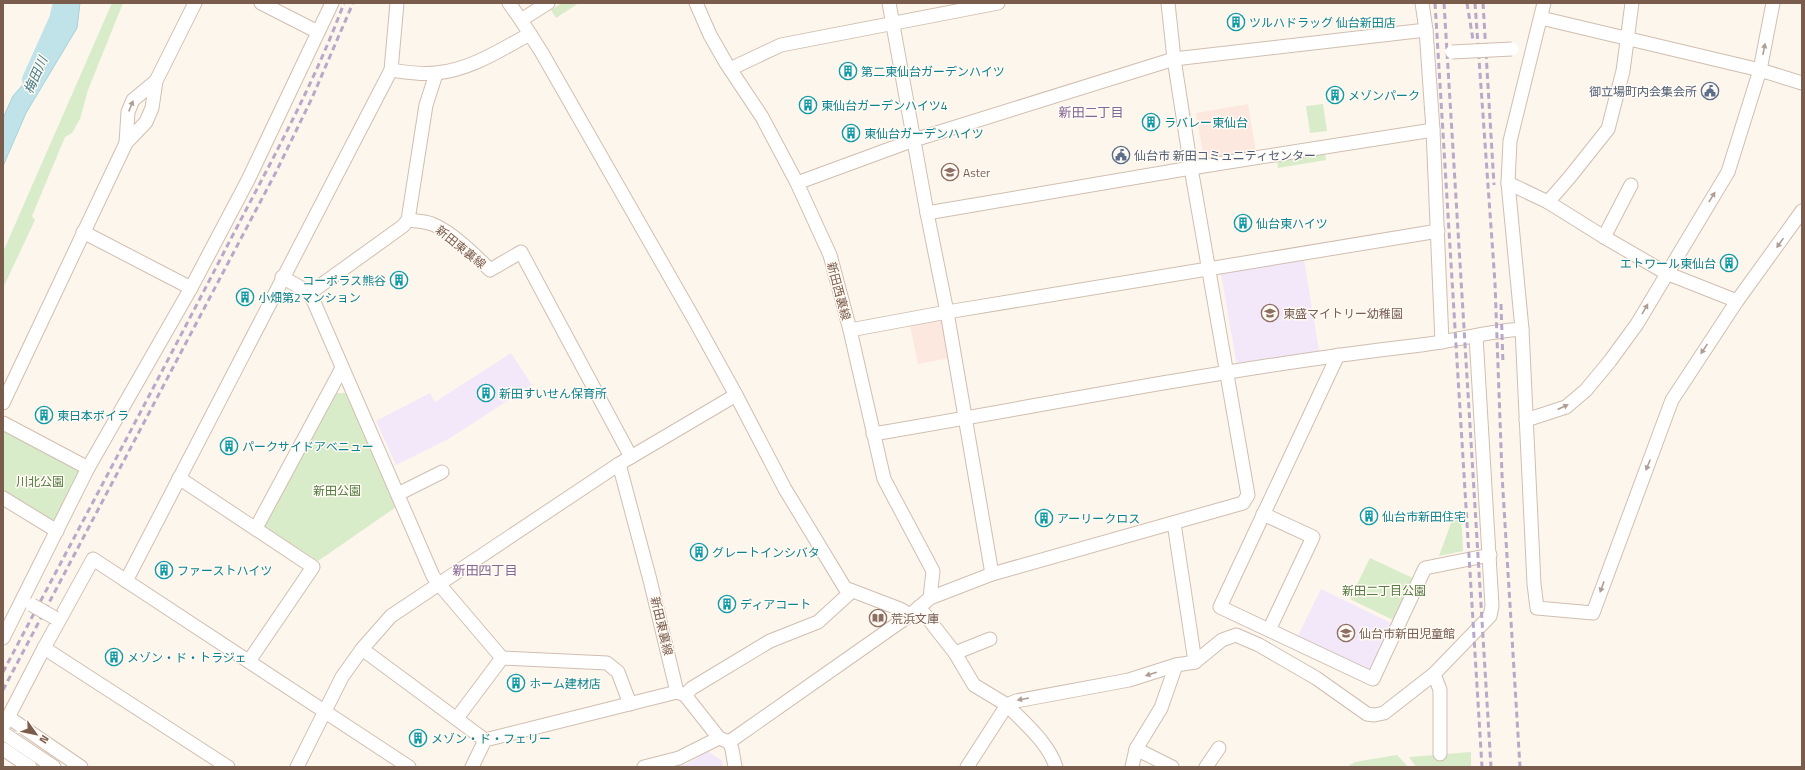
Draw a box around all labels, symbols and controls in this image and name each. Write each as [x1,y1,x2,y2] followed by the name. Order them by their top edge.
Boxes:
[1226,12,1246,32] building icon: ツルハドラッグ 仙台新田店
[1249,13,1396,32] place label: ツルハドラッグ 仙台新田店
[1761,43,1767,55] one-way arrow
[18,51,53,97] water label: 梅田川
[838,61,858,81] building icon: 第二東仙台ガーデンハイツ
[861,62,1005,81] place label: 第二東仙台ガーデンハイツ
[1700,81,1720,101] public building icon: 御立場町内会集会所
[1589,82,1697,101] place label: 御立場町内会集会所
[1325,85,1345,105] building icon: メゾンパーク
[1348,86,1420,105] place label: メゾンパーク
[798,95,818,115] building icon: 東仙台ガーデンハイツ4
[821,96,948,115] place label: 東仙台ガーデンハイツ4
[128,100,134,112] one-way arrow
[1058,102,1124,122] district label: 新田二丁目
[1141,112,1161,132] building icon: ラバレー東仙台
[1164,113,1248,132] place label: ラバレー東仙台
[841,123,861,143] building icon: 東仙台ガーデンハイツ
[864,124,984,143] place label: 東仙台ガーデンハイツ
[1111,145,1131,165] public building icon: 仙台市 新田コミュニティセンター
[1134,146,1316,165] place label: 仙台市 新田コミュニティセンター
[940,162,960,182] school or university icon: Aster
[963,163,990,182] place label: Aster
[1709,191,1716,203] one-way arrow
[1233,213,1253,233] building icon: 仙台東ハイツ
[1256,214,1328,233] place label: 仙台東ハイツ
[432,221,490,273] street label: 新田東裏線
[1776,238,1784,248] one-way arrow
[1719,253,1739,273] building icon: エトワール東仙台
[1620,254,1716,273] place label: エトワール東仙台
[822,260,856,322] street label: 新田西裏線
[389,270,409,290] building icon: コーポラス熊谷
[302,271,386,290] place label: コーポラス熊谷
[235,287,255,307] building icon: 小畑第2マンション
[258,288,361,307] place label: 小畑第2マンション
[1260,303,1280,323] school or university icon: 東盛マイトリー幼稚園
[1642,303,1649,314] one-way arrow
[1283,304,1403,323] place label: 東盛マイトリー幼稚園
[1701,343,1708,355] one-way arrow
[476,383,496,403] building icon: 新田すいせん保育所
[499,384,607,403] place label: 新田すいせん保育所
[1557,404,1569,410] one-way arrow
[34,405,54,425] building icon: 東日本ボイラ
[57,406,129,425] place label: 東日本ボイラ
[219,436,239,456] building icon: パークサイドアベニュー
[242,437,374,456] place label: パークサイドアベニュー
[1645,460,1651,472] one-way arrow
[16,472,64,491] park label: 川北公園
[313,481,361,500] park label: 新田公園
[1359,506,1379,526] building icon: 仙台市新田住宅
[1382,507,1466,526] place label: 仙台市新田住宅
[1034,508,1054,528] building icon: アーリークロス
[1057,509,1140,528] place label: アーリークロス
[689,542,709,562] building icon: グレートインシバタ
[712,543,820,562] place label: グレートインシバタ
[154,560,174,580] building icon: ファーストハイツ
[452,560,518,580] district label: 新田四丁目
[177,561,272,580] place label: ファーストハイツ
[1342,581,1426,600] park label: 新田二丁目公園
[1599,581,1605,593] one-way arrow
[717,594,737,614] building icon: ディアコート
[646,595,678,657] street label: 新田東裏線
[740,595,811,614] place label: ディアコート
[868,608,888,628] library icon: 荒浜文庫
[891,609,939,628] place label: 荒浜文庫
[1336,623,1356,643] school or university icon: 仙台市新田児童館
[1359,624,1455,643] place label: 仙台市新田児童館
[104,647,124,667] building icon: メゾン・ド・トラジェ
[127,648,247,667] place label: メゾン・ド・トラジェ
[1144,671,1156,677] one-way arrow
[506,673,526,693] building icon: ホーム建材店
[529,674,601,693] place label: ホーム建材店
[1017,697,1030,703] one-way arrow
[16,714,56,754] north arrow
[408,728,428,748] building icon: メゾン・ド・フェリー
[431,729,551,748] place label: メゾン・ド・フェリー
[36,732,53,747] text: N

